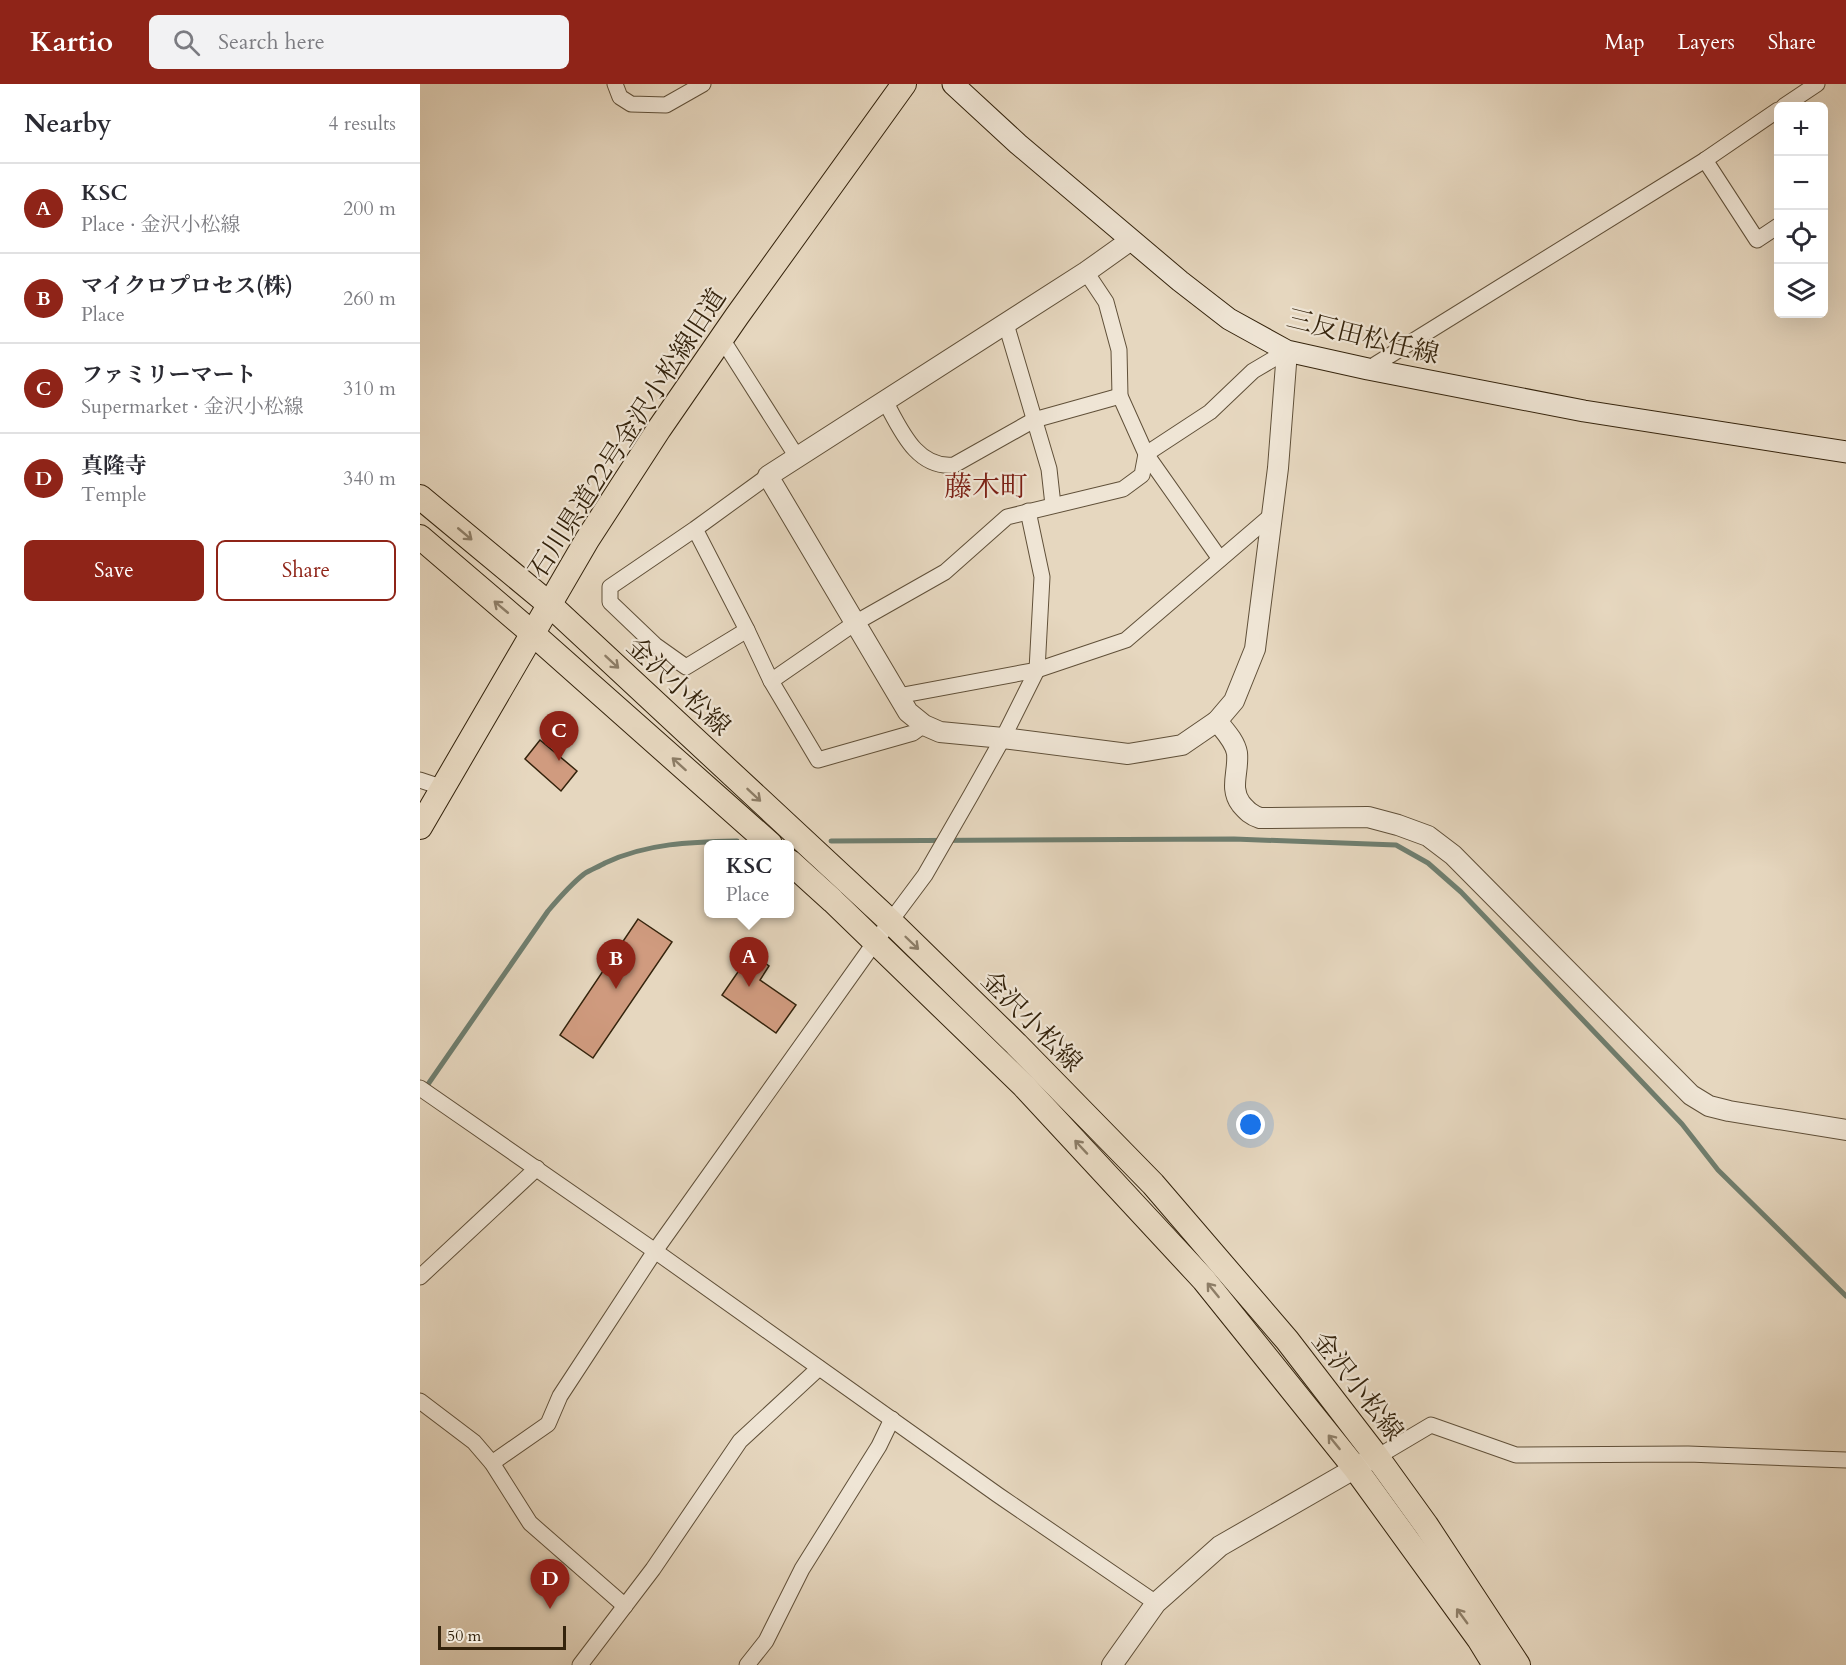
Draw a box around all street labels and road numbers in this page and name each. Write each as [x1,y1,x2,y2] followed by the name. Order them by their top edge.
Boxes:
[521,282,734,585] street label: 石川県道22号金沢小松線旧道
[1283,301,1443,372] street label: 三反田松任線
[619,629,738,743] street label: 金沢小松線
[973,963,1090,1080] street label: 金沢小松線
[1304,1324,1411,1448] street label: 金沢小松線

